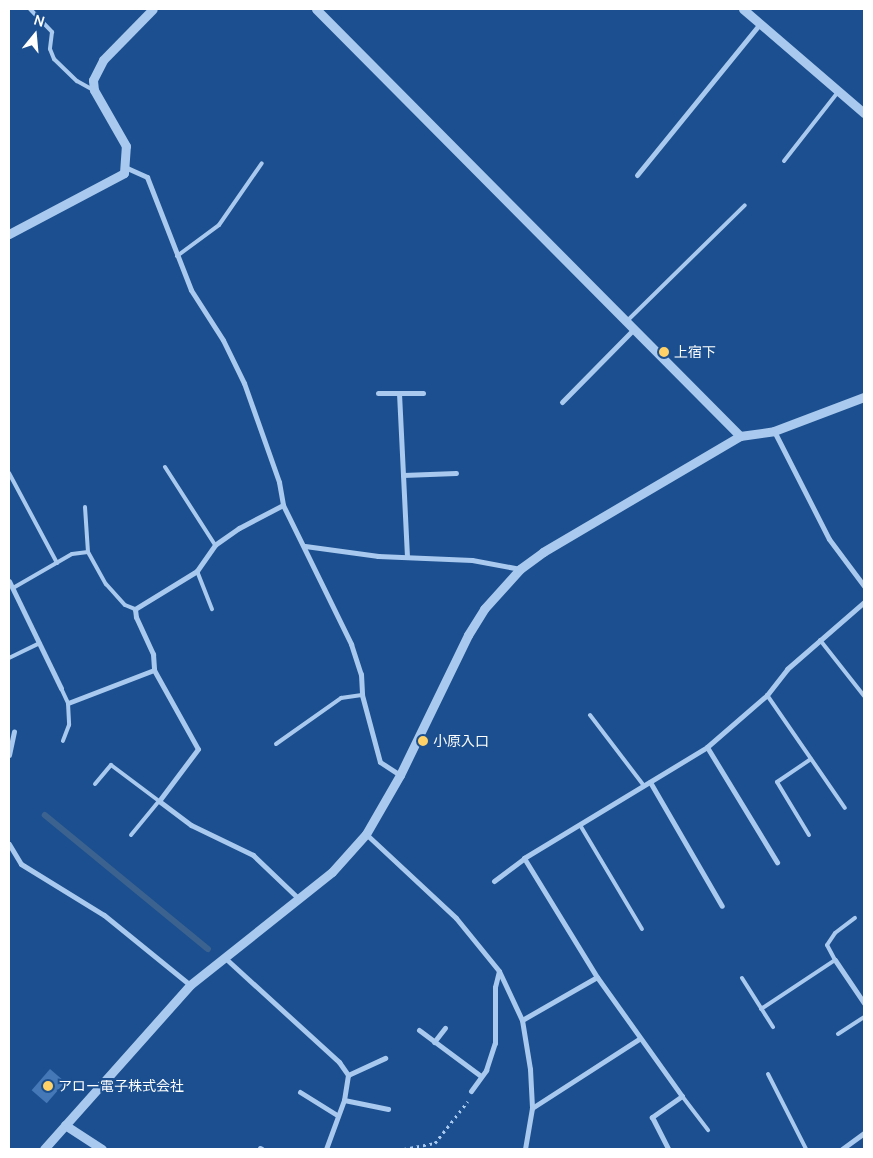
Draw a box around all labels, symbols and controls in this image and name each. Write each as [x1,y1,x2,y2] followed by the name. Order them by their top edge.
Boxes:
[10,10,60,60] north arrow
[32,10,47,31] text: N
[674,344,716,360] place label: 上宿下
[658,346,670,358] marker: 上宿下
[433,733,489,749] place label: 小原入口
[417,735,429,747] marker: 小原入口
[58,1078,184,1094] place label: アロー電子株式会社
[42,1080,54,1092] marker: アロー電子株式会社

